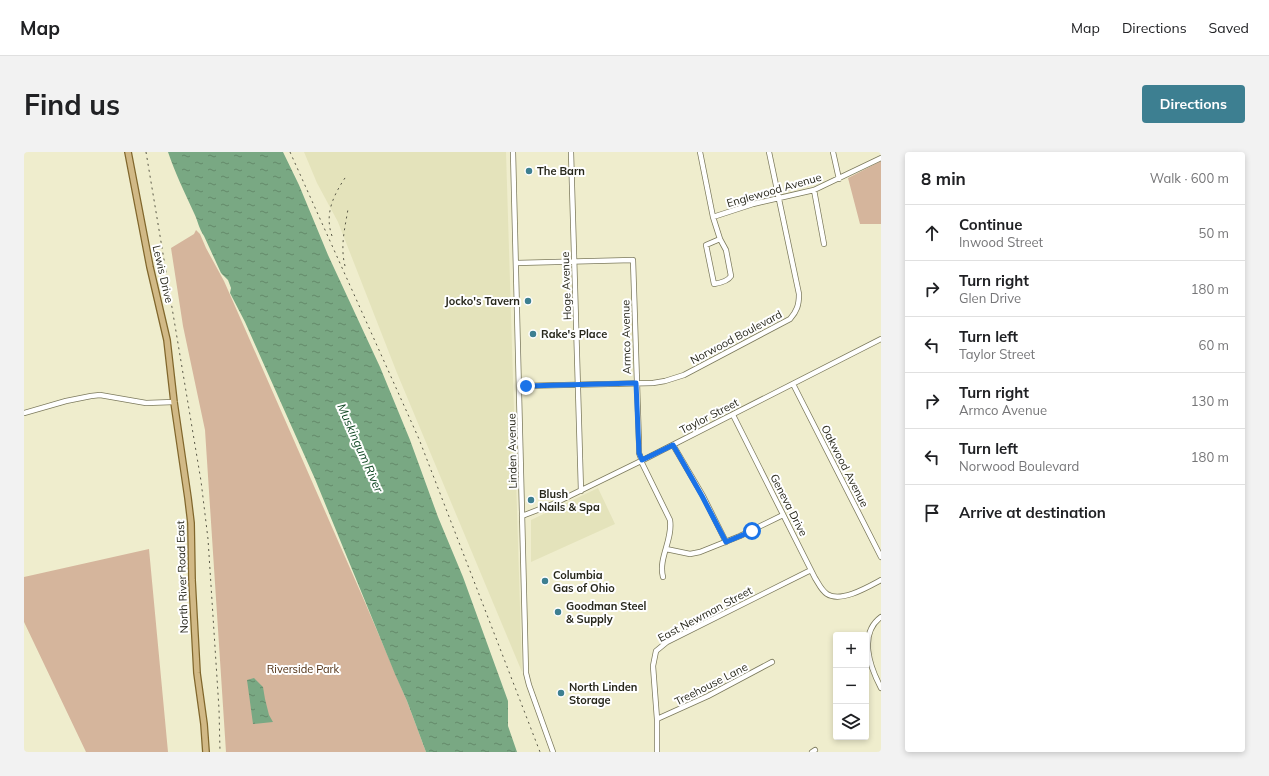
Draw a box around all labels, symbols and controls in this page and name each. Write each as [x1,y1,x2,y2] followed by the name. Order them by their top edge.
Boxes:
[20,16,60,40] text: Map
[1071,19,1100,37] text: Map
[1122,19,1187,37] text: Directions
[1209,19,1249,37] text: Saved
[1142,85,1245,123] button: Directions
[24,87,120,122] text: Find us
[537,164,585,178] place label: The Barn
[524,166,534,176] marker: The Barn
[921,168,966,189] text: 8 min
[725,170,823,210] street label: Englewood Avenue
[1150,170,1229,186] text: Walk · 600 m
[959,215,1022,234] text: Continue
[921,222,943,244] icon: ahead
[1199,225,1229,241] text: 50 m
[959,234,1043,250] text: Inwood Street
[150,244,176,304] street label: Lewis Drive
[558,252,574,320] street label: Hoge Avenue
[959,271,1029,290] text: Turn right
[921,278,943,300] icon: right
[1191,281,1229,297] text: 180 m
[959,290,1021,306] text: Glen Drive
[445,294,520,308] place label: Jocko's Tavern
[523,296,533,306] marker: Jocko's Tavern
[618,300,634,374] street label: Armco Avenue
[688,307,784,367] street label: Norwood Boulevard
[541,327,607,341] place label: Rake's Place
[959,327,1018,346] text: Turn left
[528,329,538,339] marker: Rake's Place
[921,334,943,356] icon: left
[1199,337,1229,353] text: 60 m
[959,346,1035,362] text: Taylor Street
[517,377,535,395] route end
[959,383,1029,402] text: Turn right
[921,390,943,412] icon: right
[1191,393,1229,409] text: 130 m
[677,395,741,437] street label: Taylor Street
[334,401,387,495] water label: Muskingum River
[959,402,1047,418] text: Armco Avenue
[504,413,520,489] street label: Linden Avenue
[818,423,872,509] street label: Oakwood Avenue
[959,439,1018,458] text: Turn left
[921,446,943,468] icon: left
[1191,449,1229,465] text: 180 m
[959,458,1079,474] text: Norwood Boulevard
[767,471,811,539] street label: Geneva Drive
[539,487,600,514] place label: Blush Nails & Spa
[526,495,536,505] marker: Blush Nails & Spa
[921,502,943,524] icon: arrive
[959,503,1106,522] text: Arrive at destination
[173,520,191,634] street label: North River Road East
[743,522,761,540] route start
[553,568,615,595] place label: Columbia Gas of Ohio
[540,576,550,586] marker: Columbia Gas of Ohio
[655,583,755,645] street label: East Newman Street
[566,599,647,626] place label: Goodman Steel & Supply
[553,607,563,617] marker: Goodman Steel & Supply
[833,632,869,740] map controls
[833,632,869,668] button: +
[672,660,750,708] street label: Treehouse Lane
[267,662,340,676] park label: Riverside Park
[833,668,869,704] button: −
[569,680,637,707] place label: North Linden Storage
[556,688,566,698] marker: North Linden Storage
[833,704,869,740] button: layers

